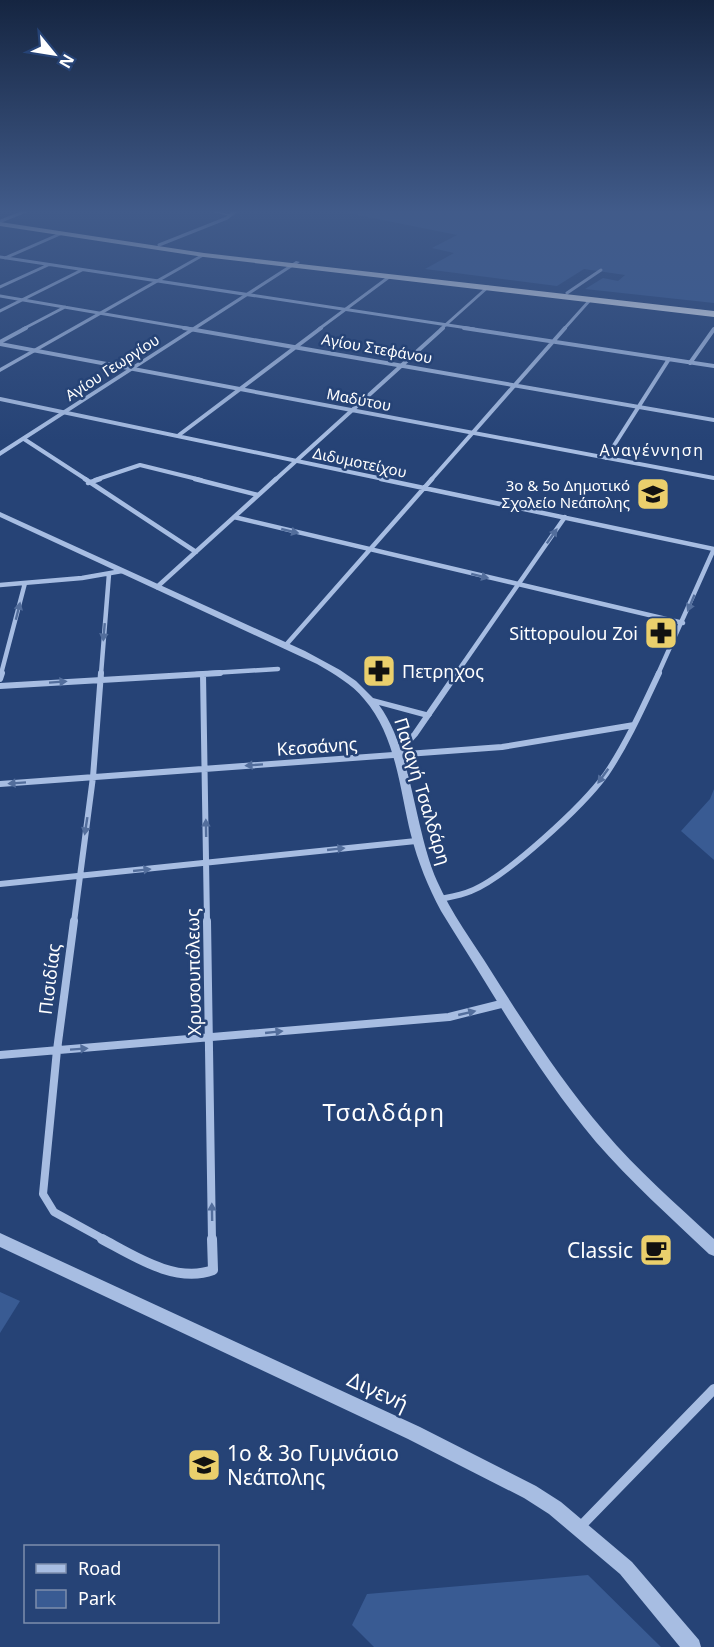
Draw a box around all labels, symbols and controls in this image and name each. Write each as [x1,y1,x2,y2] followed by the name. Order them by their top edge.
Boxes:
[24,24,84,84] north arrow
[54,50,80,73] text: N
[320,328,434,368] street label: Αγίου Στεφάνου
[61,329,163,405] street label: Αγίου Γεωργίου
[325,383,393,415] street label: Μαδύτου
[600,439,704,461] district label: Αναγέννηση
[311,442,409,482] street label: Διδυμοτείχου
[502,475,630,512] place label: 3ο & 5ο Δημοτικό Σχολείο Νεάπολης
[635,476,671,512] school or university icon: 3ο & 5ο Δημοτικό Σχολείο Νεάπολης
[281,526,300,536] one-way arrow
[546,529,558,545] one-way arrow
[471,571,489,581] one-way arrow
[687,594,696,611] one-way arrow
[13,602,23,620] one-way arrow
[643,615,679,651] pharmacy icon: Sittopoulou Zoi
[509,621,638,645] place label: Sittopoulou Zoi
[99,622,109,641] one-way arrow
[361,653,397,689] pharmacy icon: Πετρηχος
[402,659,484,683] place label: Πετρηχος
[49,677,68,687] one-way arrow
[389,714,457,868] street label: Παναγή Τσαλδάρη
[276,731,358,761] street label: Κεσσάνης
[244,760,263,770] one-way arrow
[598,769,610,784] one-way arrow
[8,778,27,787] one-way arrow
[81,817,90,836] one-way arrow
[201,818,211,837] one-way arrow
[326,845,345,854] one-way arrow
[132,865,151,875] one-way arrow
[180,908,206,1036] street label: Χρυσουπόλεως
[33,942,65,1016] street label: Πισιδίας
[458,1008,477,1017] one-way arrow
[264,1027,283,1037] one-way arrow
[70,1044,89,1054] one-way arrow
[322,1095,446,1128] district label: Τσαλδάρη
[207,1202,217,1221] one-way arrow
[638,1232,674,1268] cafe icon: Classic
[567,1236,633,1264] place label: Classic
[343,1365,413,1417] street label: Διγενή
[227,1439,399,1491] place label: 1ο & 3ο Γυμνάσιο Νεάπολης
[186,1447,222,1483] school or university icon: 1ο & 3ο Γυμνάσιο Νεάπολης
[24,1545,219,1623] legend
[78,1556,121,1580] text: Road
[78,1586,116,1610] text: Park

